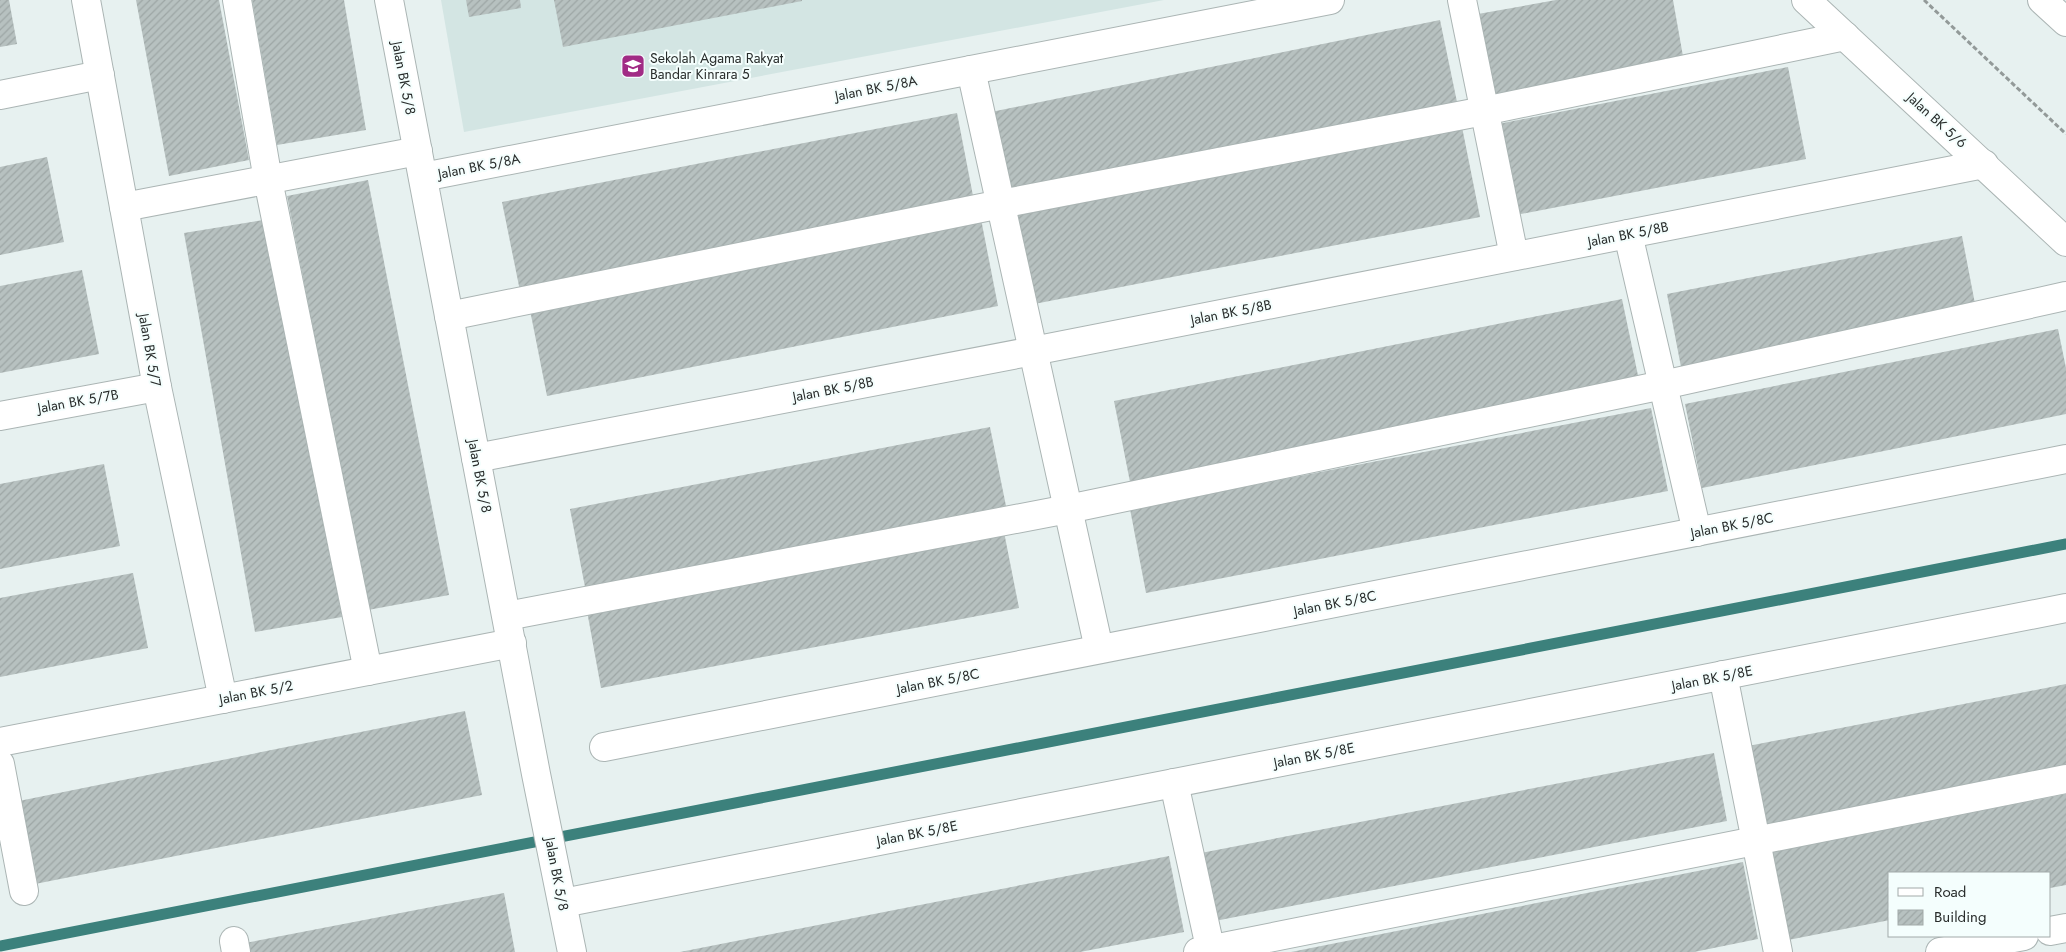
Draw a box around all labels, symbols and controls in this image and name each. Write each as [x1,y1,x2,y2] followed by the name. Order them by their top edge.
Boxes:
[387,38,421,116] street label: Jalan BK 5/8
[650,48,784,84] place label: Sekolah Agama Rakyat Bandar Kinrara 5
[620,53,646,79] school or university icon: Sekolah Agama Rakyat Bandar Kinrara 5
[831,70,920,106] street label: Jalan BK 5/8A
[1901,86,1971,152] street label: Jalan BK 5/6
[434,148,523,184] street label: Jalan BK 5/8A
[1584,216,1670,252] street label: Jalan BK 5/8B
[1187,294,1273,330] street label: Jalan BK 5/8B
[133,310,166,389] street label: Jalan BK 5/7
[789,371,875,407] street label: Jalan BK 5/8B
[34,384,120,418] street label: Jalan BK 5/7B
[463,436,497,514] street label: Jalan BK 5/8
[1687,507,1775,543] street label: Jalan BK 5/8C
[1290,585,1378,621] street label: Jalan BK 5/8C
[1668,660,1754,696] street label: Jalan BK 5/8E
[893,663,981,699] street label: Jalan BK 5/8C
[216,675,295,709] street label: Jalan BK 5/2
[1270,737,1356,773] street label: Jalan BK 5/8E
[873,815,959,851] street label: Jalan BK 5/8E
[540,834,574,912] street label: Jalan BK 5/8
[1888,872,2051,937] legend
[1934,881,1966,903] text: Road
[1934,906,1986,928] text: Building

